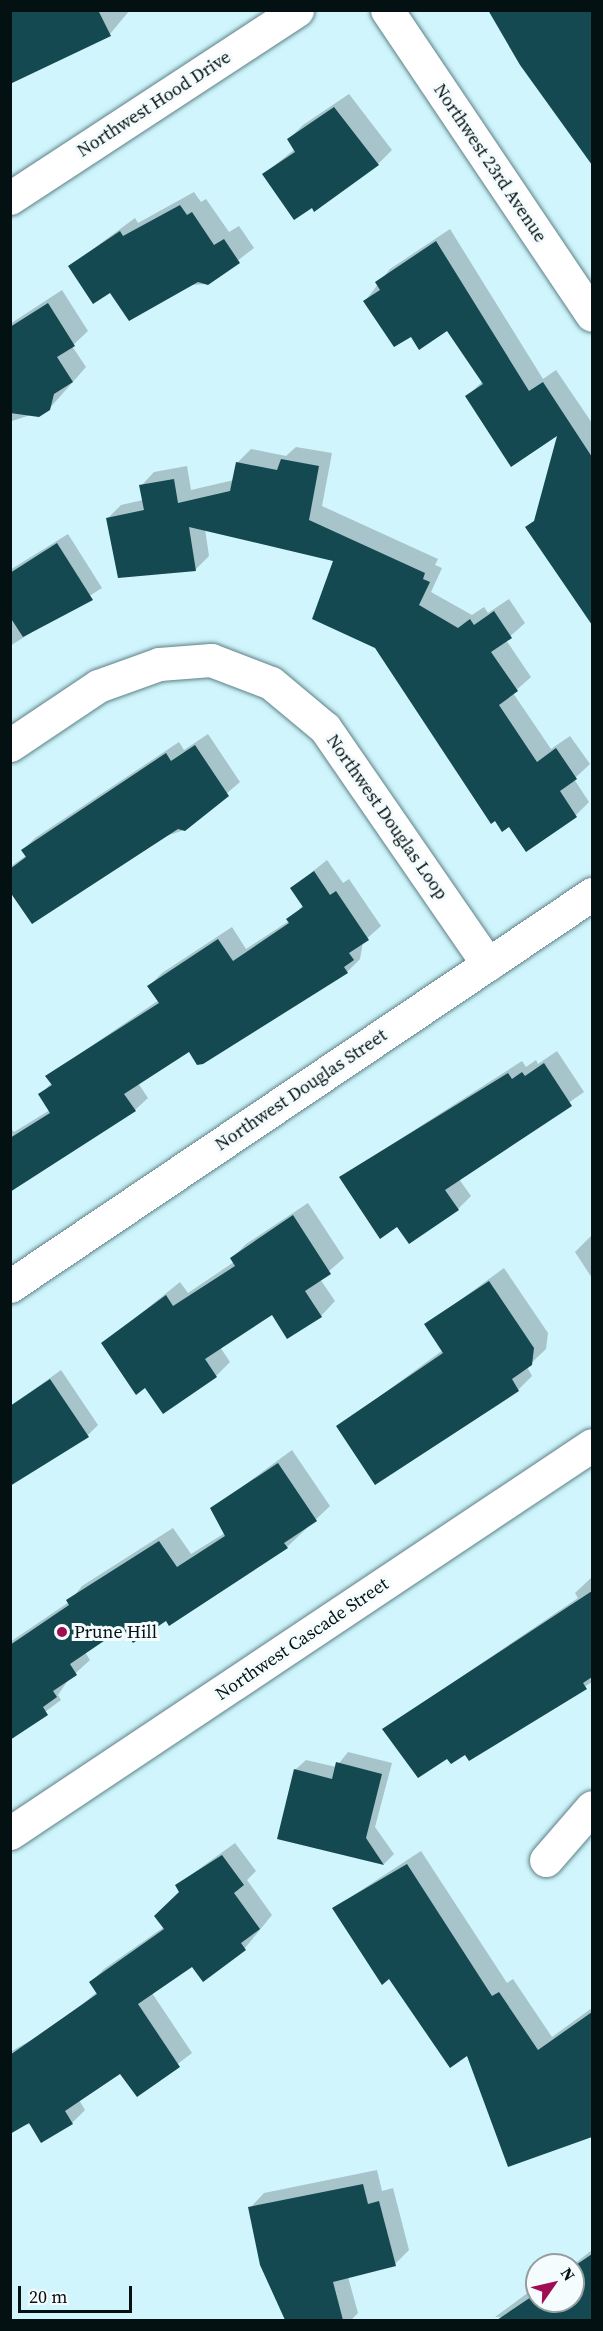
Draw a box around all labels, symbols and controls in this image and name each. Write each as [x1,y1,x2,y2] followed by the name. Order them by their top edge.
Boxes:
[73,46,235,162] street label: Northwest Hood Drive
[429,80,551,246] street label: Northwest 23rd Avenue
[322,730,452,904] street label: Northwest Douglas Loop
[211,1024,391,1156] street label: Northwest Douglas Street
[211,1573,393,1705] street label: Northwest Cascade Street
[74,1621,157,1643] place label: Prune Hill
[55,1625,69,1639] marker: Prune Hill
[525,2253,585,2313] north arrow
[556,2263,581,2285] text: N
[21,2274,135,2312] scale bar
[29,2284,67,2309] text: 20 m

